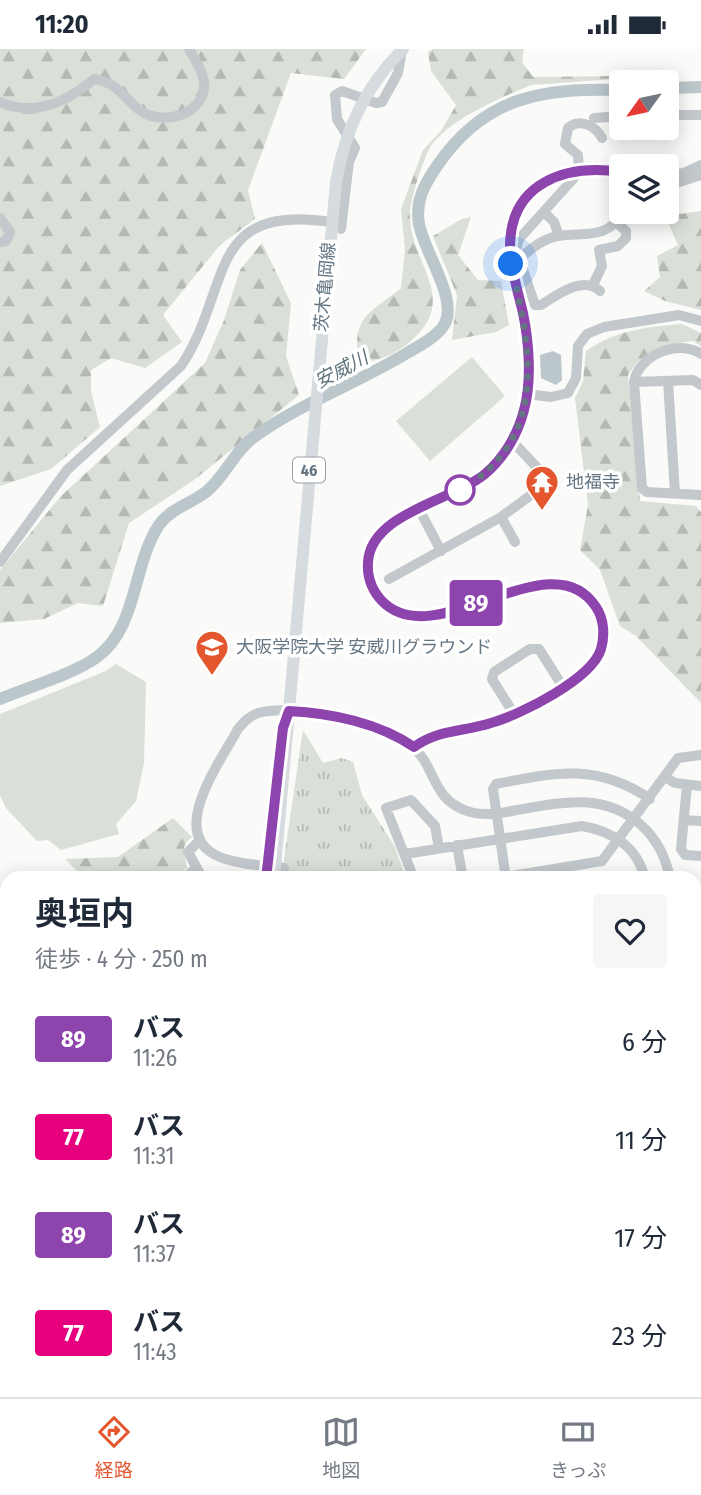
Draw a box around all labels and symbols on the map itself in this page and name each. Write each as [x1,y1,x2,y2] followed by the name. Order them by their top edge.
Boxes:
[609,70,679,140] north arrow
[310,241,340,333] street label: 茨木亀岡線
[493,246,528,281] your location
[311,345,374,393] water label: 安威川
[293,457,325,483] road number: 46
[523,463,561,512] temple icon: 地福寺
[566,471,620,493] place label: 地福寺
[445,475,475,505] unlabelled marker
[444,580,508,626] line badge: 89
[193,628,231,677] school or university icon: 大阪学院大学 安威川グラウンド
[236,636,492,658] place label: 大阪学院大学 安威川グラウンド

